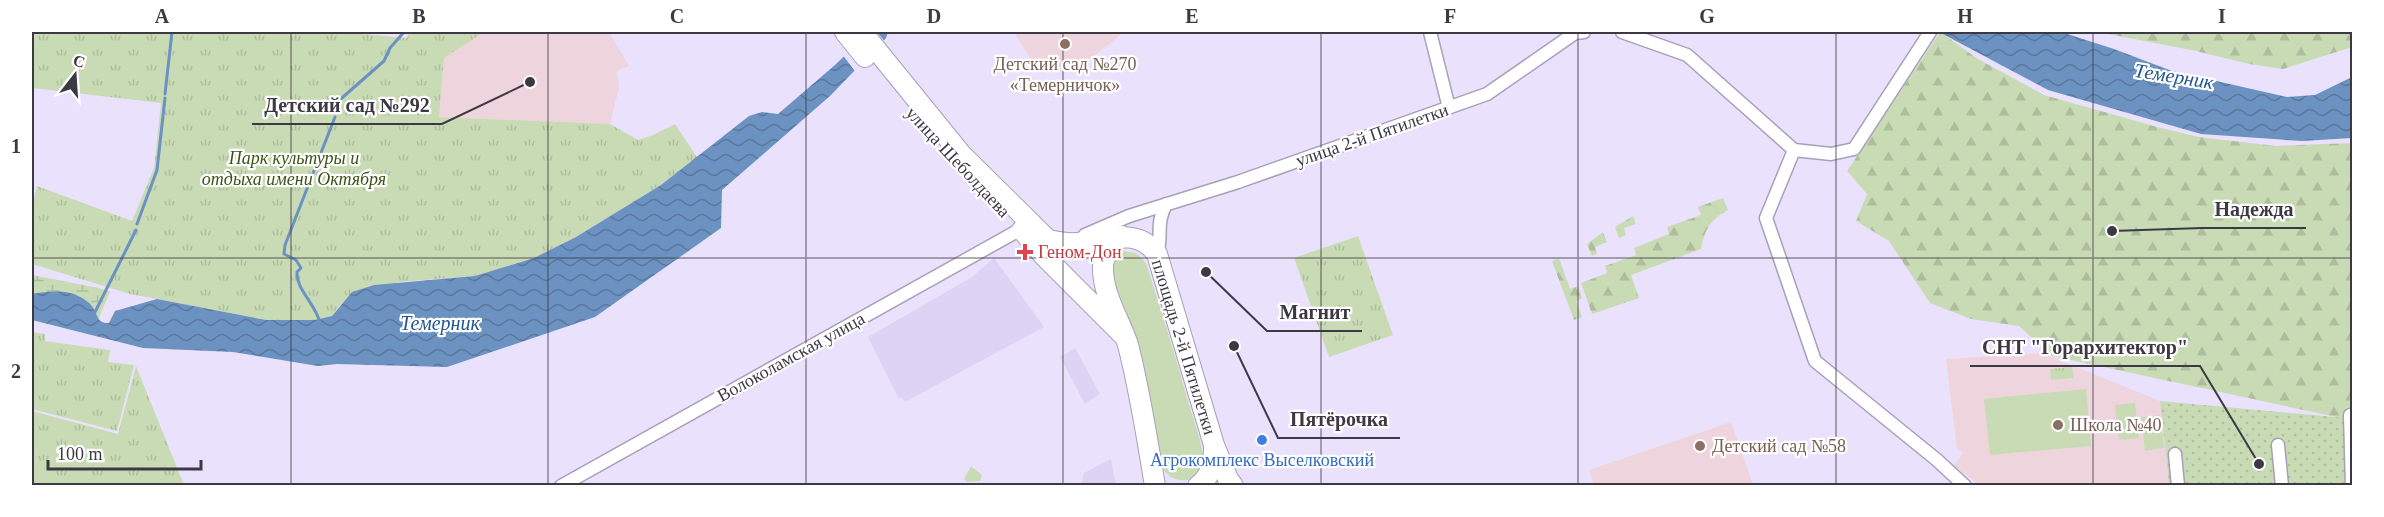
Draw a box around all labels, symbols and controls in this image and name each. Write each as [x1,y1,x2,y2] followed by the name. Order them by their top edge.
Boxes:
[155,5,170,27] text: A
[412,5,426,27] text: B
[670,5,684,27] text: C
[927,5,941,27] text: D
[1185,5,1199,27] text: E
[1444,5,1456,27] text: F
[1699,5,1715,27] text: G
[1957,5,1973,27] text: H
[2218,5,2226,27] text: I
[1058,37,1072,51] marker: Детский сад №270 «Темерничок»
[45,45,105,105] north arrow
[71,51,87,71] text: С
[993,54,1137,95] place label: Детский сад №270 «Темерничок»
[2133,59,2216,94] water label: Темерник
[252,86,442,124] callout: Детский сад №292
[264,94,430,117] text: Детский сад №292
[1293,99,1451,171] street label: улица 2-й Пятилетки
[902,103,1014,221] street label: улица Шеболдаева
[11,135,21,157] text: 1
[202,148,386,189] park label: Парк культуры и отдыха имени Октября
[2202,190,2306,228] callout: Надежда
[2214,198,2294,220] text: Надежда
[1038,242,1122,262] place label: Геном-Дон
[1016,243,1034,261] marker: Геном-Дон
[1148,257,1220,438] street label: площадь 2-й Пятилетки
[1267,293,1362,331] callout: Магнит
[1280,301,1351,323] text: Магнит
[714,308,868,406] street label: Волоколамская улица
[400,312,480,335] water label: Темерник
[1970,328,2200,366] callout: СНТ "Горархитектор"
[1982,336,2188,359] text: СНТ "Горархитектор"
[11,360,21,382] text: 2
[1278,400,1400,438] callout: Пятёрочка
[1290,408,1388,431] text: Пятёрочка
[2070,415,2161,435] place label: Школа №40
[2051,418,2065,432] marker: Школа №40
[48,433,201,471] scale bar
[1255,433,1269,447] marker: Агрокомплекс Выселковский
[1712,436,1846,456] place label: Детский сад №58
[1693,439,1707,453] marker: Детский сад №58
[57,444,103,464] text: 100 m
[1150,450,1374,470] place label: Агрокомплекс Выселковский

